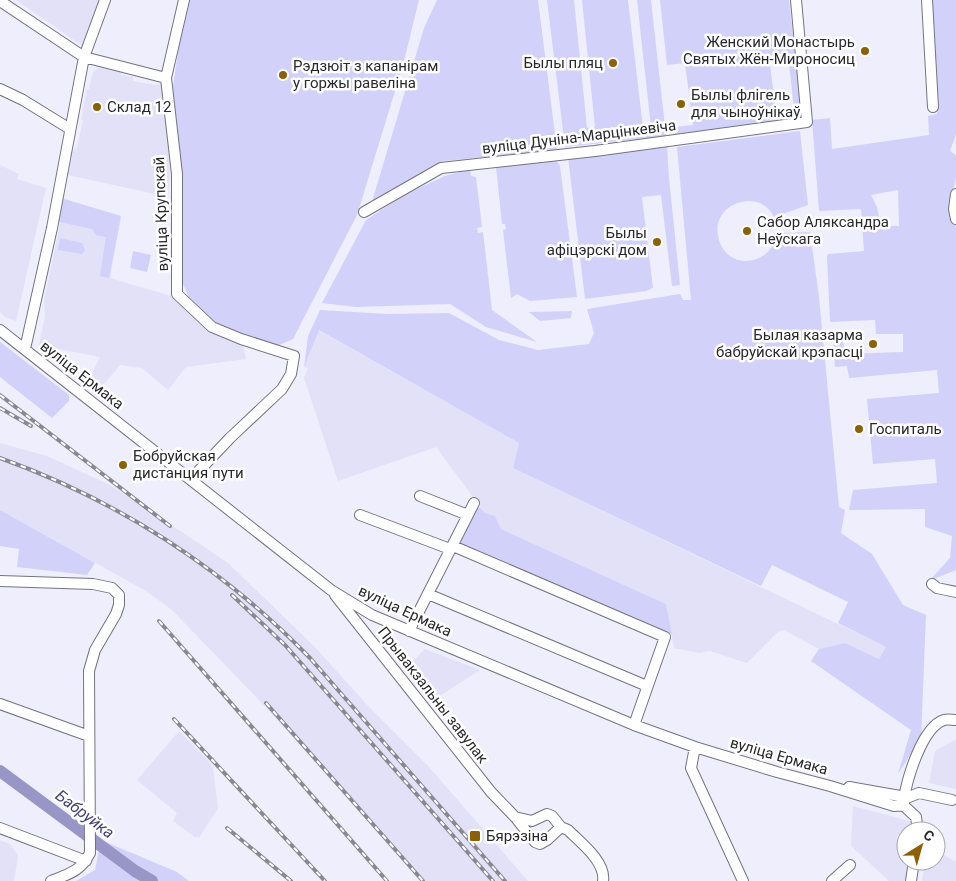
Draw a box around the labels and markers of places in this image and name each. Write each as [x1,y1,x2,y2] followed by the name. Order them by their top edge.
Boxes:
[683,33,855,68] place label: Женский Монастырь Святых Жён-Мироносиц
[859,45,871,57] marker: Женский Монастырь Святых Жён-Мироносиц
[523,54,603,72] place label: Былы пляц
[293,57,438,92] place label: Рэдзюіт з капанірам у горжы равеліна
[607,57,619,69] marker: Былы пляц
[277,69,289,81] marker: Рэдзюіт з капанірам у горжы равеліна
[691,86,800,121] place label: Былы флігель для чыноўнікаў
[107,98,171,116] place label: Склад 12
[675,98,687,110] marker: Былы флігель для чыноўнікаў
[91,101,103,113] marker: Склад 12
[757,213,889,248] place label: Сабор Аляксандра Неўскага
[547,224,647,259] place label: Былы афіцэрскі дом
[741,225,753,237] marker: Сабор Аляксандра Неўскага
[651,236,663,248] marker: Былы афіцэрскі дом
[716,326,863,361] place label: Былая казарма бабруйскай крэпасці
[867,338,879,350] marker: Былая казарма бабруйскай крэпасці
[869,420,942,438] place label: Госпиталь
[853,423,865,435] marker: Госпиталь
[133,447,244,482] place label: Бобруйская дистанция пути
[117,459,129,471] marker: Бобруйская дистанция пути
[486,827,548,845] place label: Бярэзіна
[468,829,482,843] marker: Бярэзіна

